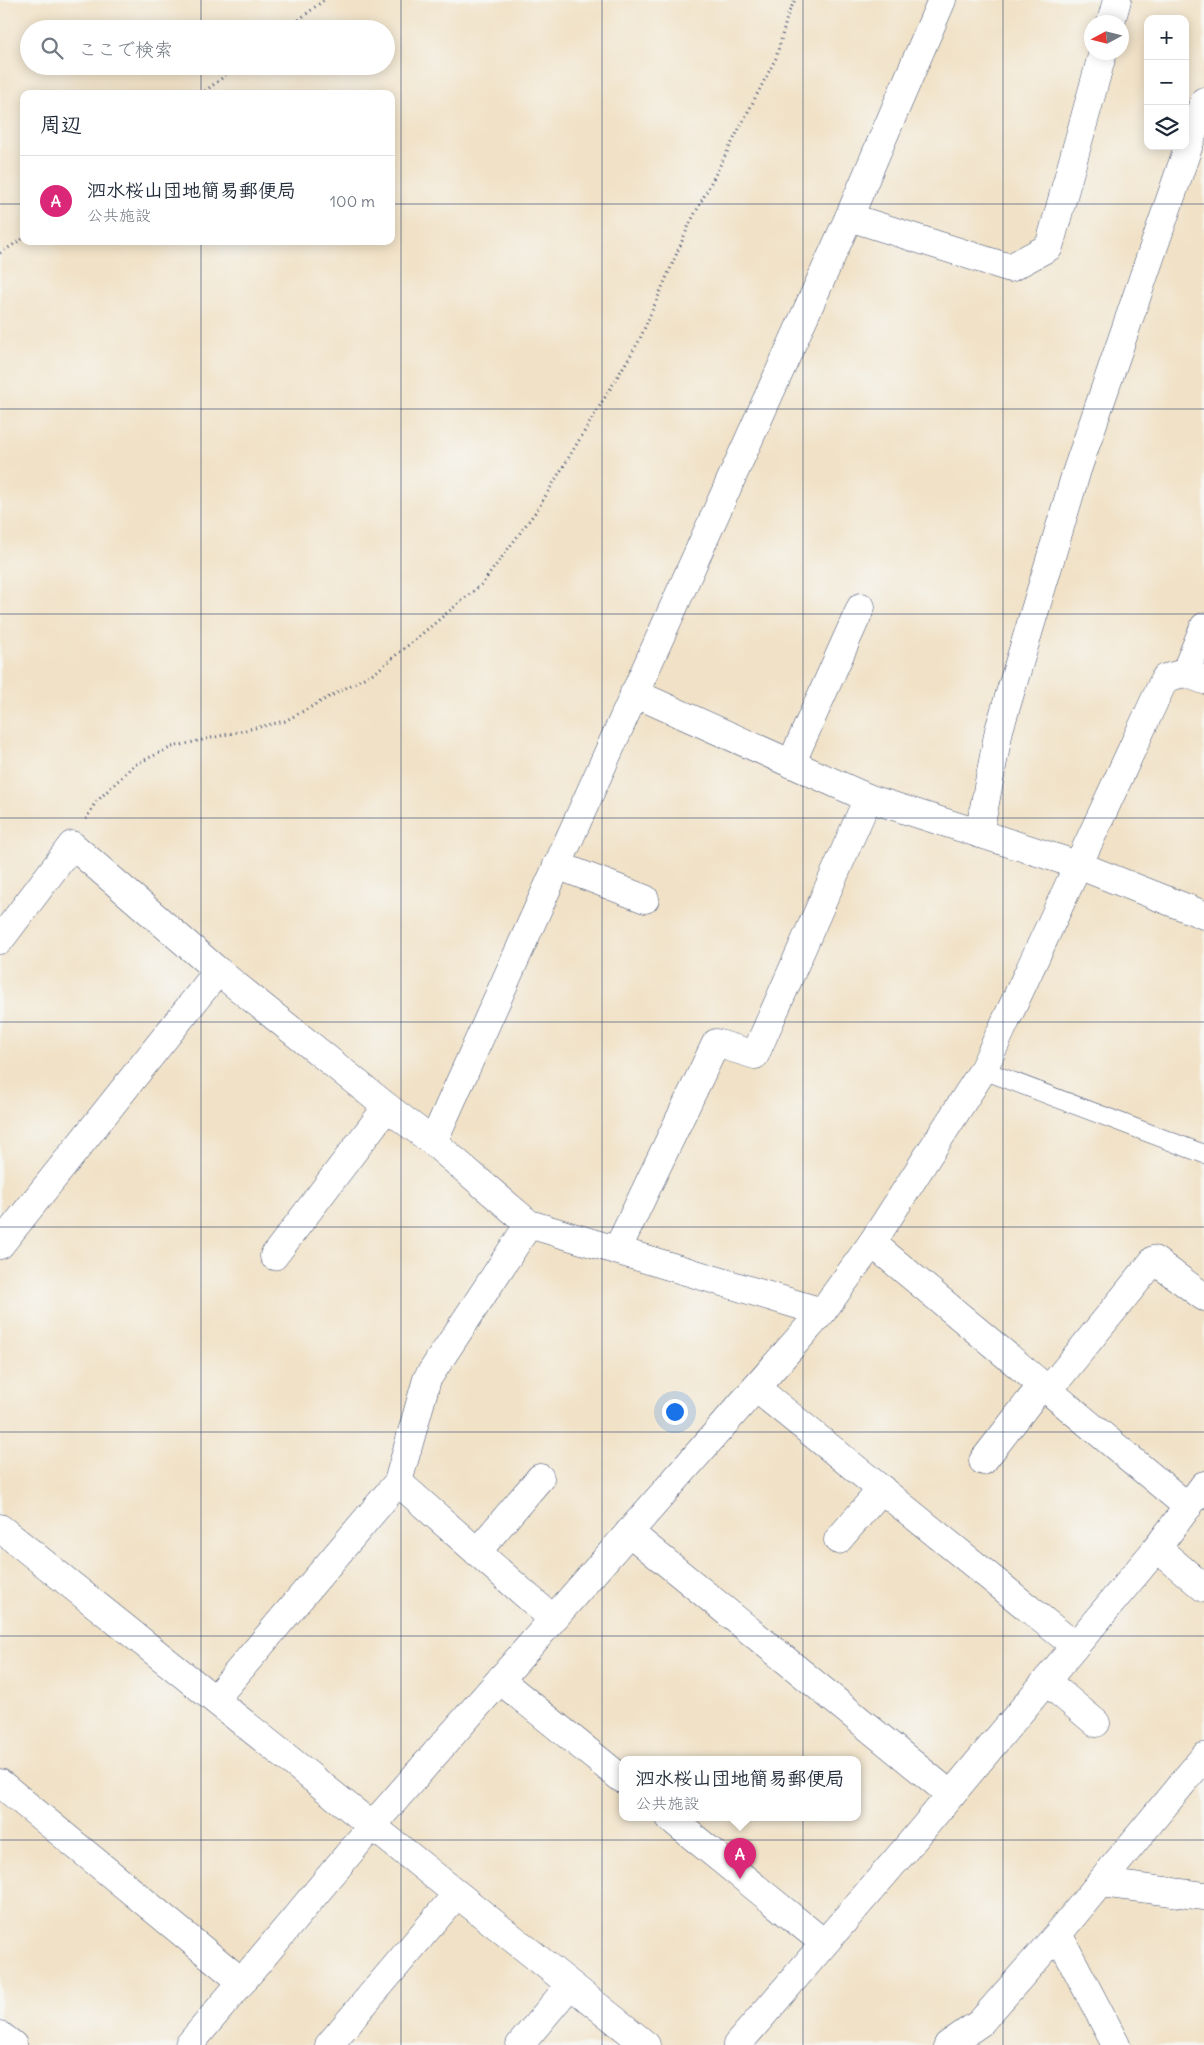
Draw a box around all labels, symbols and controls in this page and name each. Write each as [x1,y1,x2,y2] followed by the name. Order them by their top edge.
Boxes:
[1084,15,1129,60] north arrow
[1144,15,1189,150] map controls
[1144,15,1189,60] button: +
[20,20,395,75] search box
[38,34,66,62] icon: search
[78,37,173,61] text: ここで検索
[1144,60,1189,105] button: −
[1144,105,1189,150] button: layers
[40,111,82,138] text: 周辺
[87,178,296,202] text: 泗水桜山団地簡易郵便局
[51,191,61,211] text: A
[330,191,375,211] text: 100 m
[87,205,151,225] text: 公共施設
[662,1399,688,1425] your location
[619,1756,861,1821] popup
[635,1766,845,1790] text: 泗水桜山団地簡易郵便局
[635,1793,700,1813] text: 公共施設
[724,1838,756,1879] pin: A

